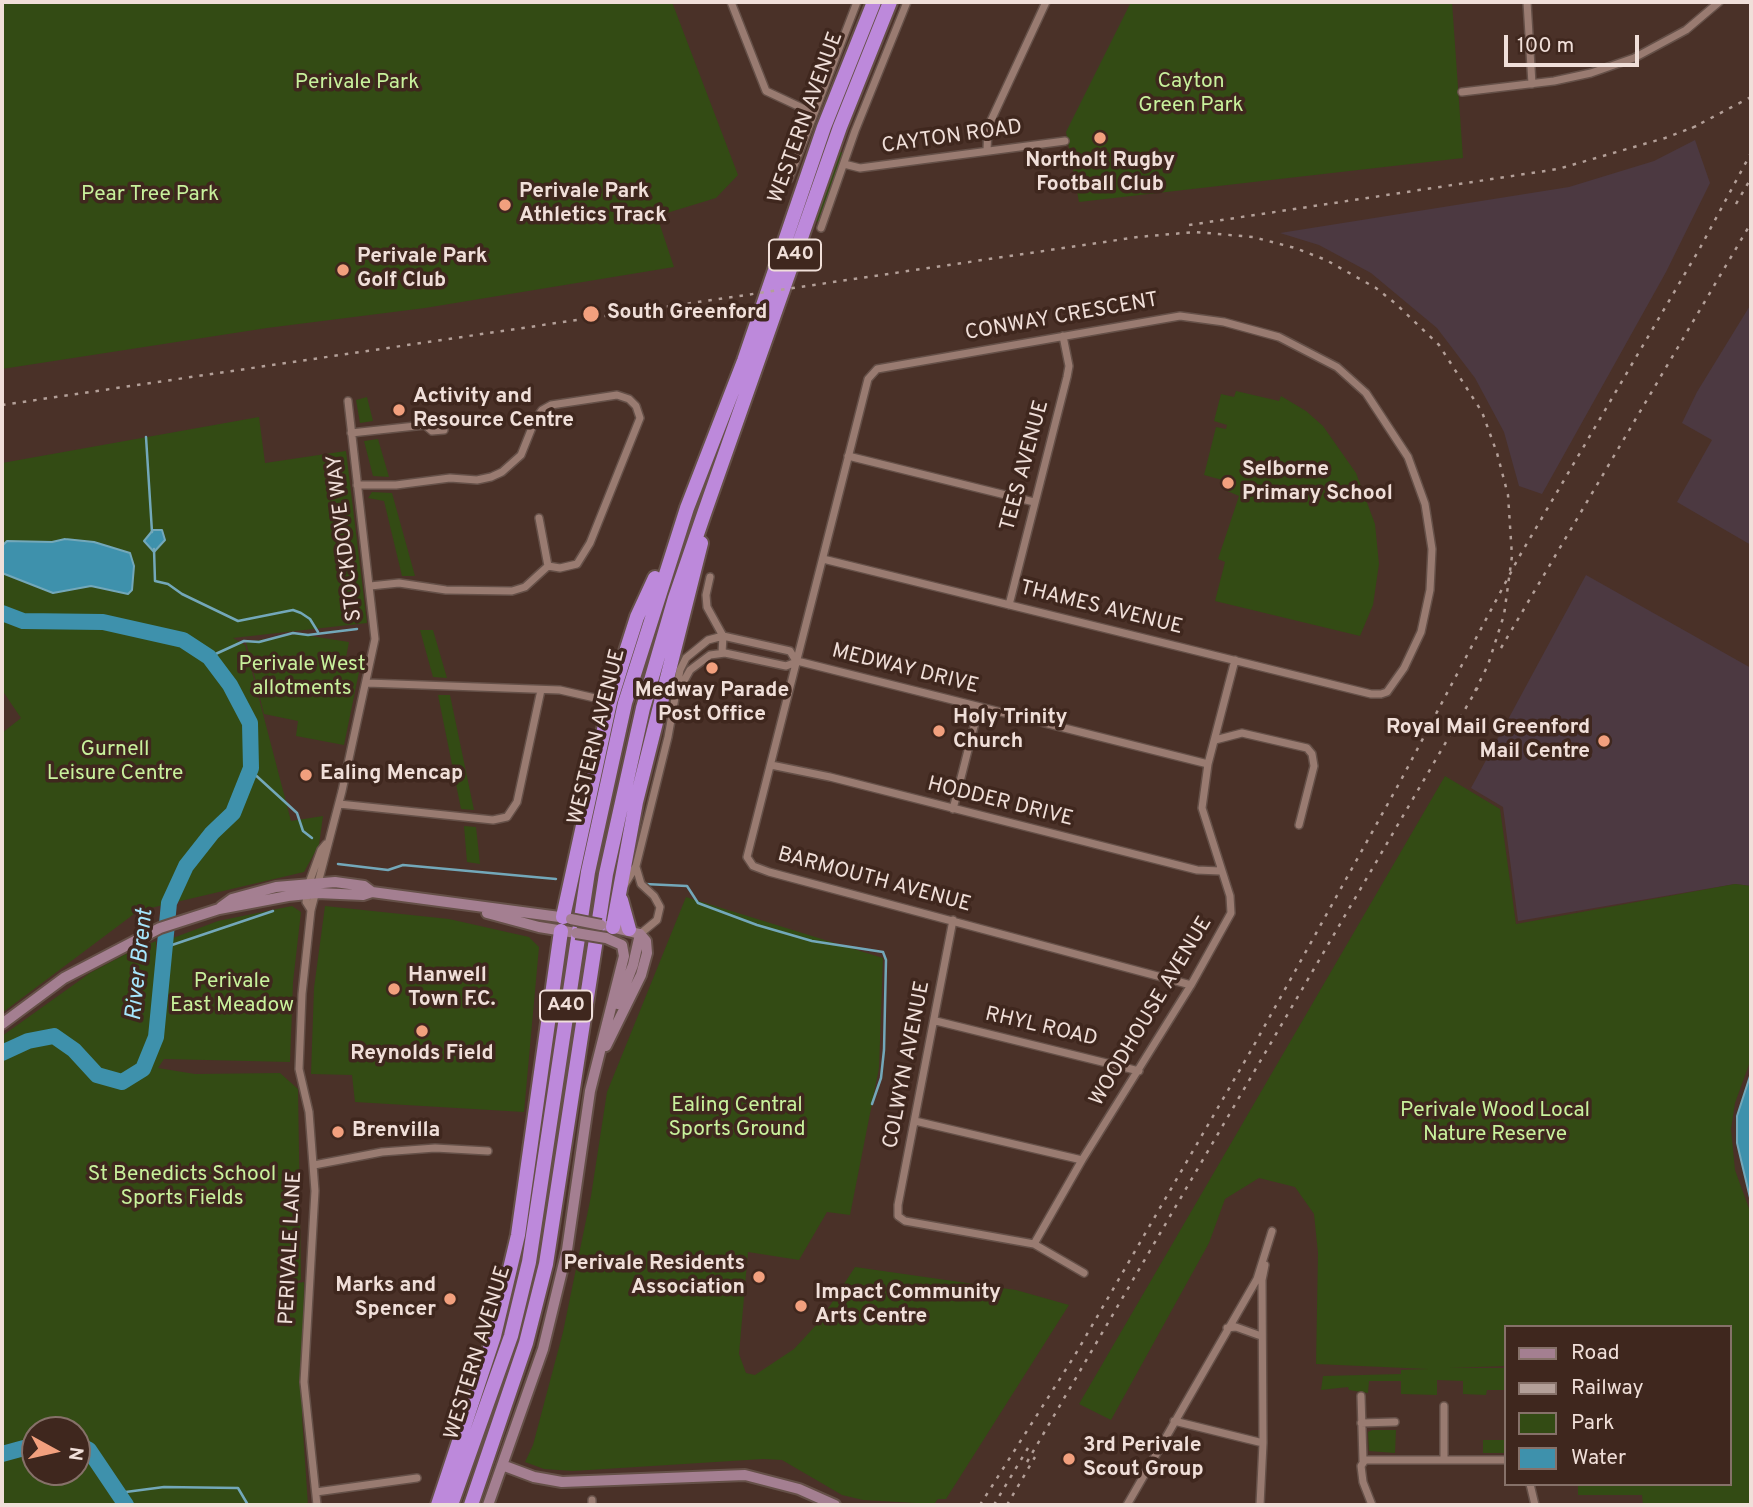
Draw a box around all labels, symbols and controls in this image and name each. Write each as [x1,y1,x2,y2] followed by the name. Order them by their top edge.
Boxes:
[1508,21,1643,65] scale bar
[764,29,850,207] street label: WESTERN AVENUE
[1517,33,1574,60] text: 100 m
[1138,70,1244,120] park label: Cayton Green Park
[295,71,419,97] park label: Perivale Park
[880,116,1024,160] street label: CAYTON ROAD
[1092,130,1108,146] marker: Northolt Rugby Football Club
[1025,149,1175,199] place label: Northolt Rugby Football Club
[519,180,667,230] place label: Perivale Park Athletics Track
[81,183,219,209] park label: Pear Tree Park
[497,197,513,213] marker: Perivale Park Athletics Track
[769,240,821,270] road number: A40
[357,245,488,295] place label: Perivale Park Golf Club
[335,262,351,278] marker: Perivale Park Golf Club
[963,289,1161,347] street label: CONWAY CRESCENT
[607,301,767,327] place label: South Greenford
[581,304,601,324] marker: South Greenford
[413,385,574,435] place label: Activity and Resource Centre
[996,398,1056,534] street label: TEES AVENUE
[391,402,407,418] marker: Activity and Resource Centre
[323,453,369,623] street label: STOCKDOVE WAY
[1242,458,1393,508] place label: Selborne Primary School
[1220,475,1236,491] marker: Selborne Primary School
[1017,577,1185,641] street label: THAMES AVENUE
[829,640,981,700] street label: MEDWAY DRIVE
[564,646,632,828] street label: WESTERN AVENUE
[238,653,366,703] park label: Perivale West allotments
[704,660,720,676] marker: Medway Parade Post Office
[635,679,789,729] place label: Medway Parade Post Office
[953,706,1067,756] place label: Holy Trinity Church
[1386,716,1590,766] place label: Royal Mail Greenford Mail Centre
[931,723,947,739] marker: Holy Trinity Church
[1596,733,1612,749] marker: Royal Mail Greenford Mail Centre
[47,738,183,788] park label: Gurnell Leisure Centre
[320,762,463,788] place label: Ealing Mencap
[298,767,314,783] marker: Ealing Mencap
[924,773,1076,833] street label: HODDER DRIVE
[774,843,974,919] street label: BARMOUTH AVENUE
[121,908,161,1022] water label: River Brent
[1085,913,1219,1111] street label: WOODHOUSE AVENUE
[408,964,496,1014] place label: Hanwell Town F.C.
[170,970,294,1020] park label: Perivale East Meadow
[879,979,937,1151] street label: COLWYN AVENUE
[386,981,402,997] marker: Hanwell Town F.C.
[540,990,592,1022] road number: A40
[982,1003,1100,1053] street label: RHYL ROAD
[414,1023,430,1039] marker: Reynolds Field
[350,1042,494,1068] place label: Reynolds Field
[668,1094,806,1144] park label: Ealing Central Sports Ground
[1400,1099,1590,1149] park label: Perivale Wood Local Nature Reserve
[352,1119,440,1145] place label: Brenvilla
[330,1124,346,1140] marker: Brenvilla
[88,1163,276,1213] park label: St Benedicts School Sports Fields
[275,1171,309,1325] street label: PERIVALE LANE
[564,1252,745,1302] place label: Perivale Residents Association
[441,1263,517,1443] street label: WESTERN AVENUE
[751,1269,767,1285] marker: Perivale Residents Association
[335,1274,436,1324] place label: Marks and Spencer
[815,1281,1001,1331] place label: Impact Community Arts Centre
[442,1291,458,1307] marker: Marks and Spencer
[793,1298,809,1314] marker: Impact Community Arts Centre
[1504,1325,1732,1486] legend
[1571,1340,1620,1367] text: Road
[1571,1375,1644,1402] text: Railway
[1571,1410,1614,1437] text: Park
[21,1416,91,1486] north arrow
[1083,1434,1204,1484] place label: 3rd Perivale Scout Group
[62,1445,88,1462] text: N
[1571,1445,1626,1472] text: Water
[1061,1451,1077,1467] marker: 3rd Perivale Scout Group

